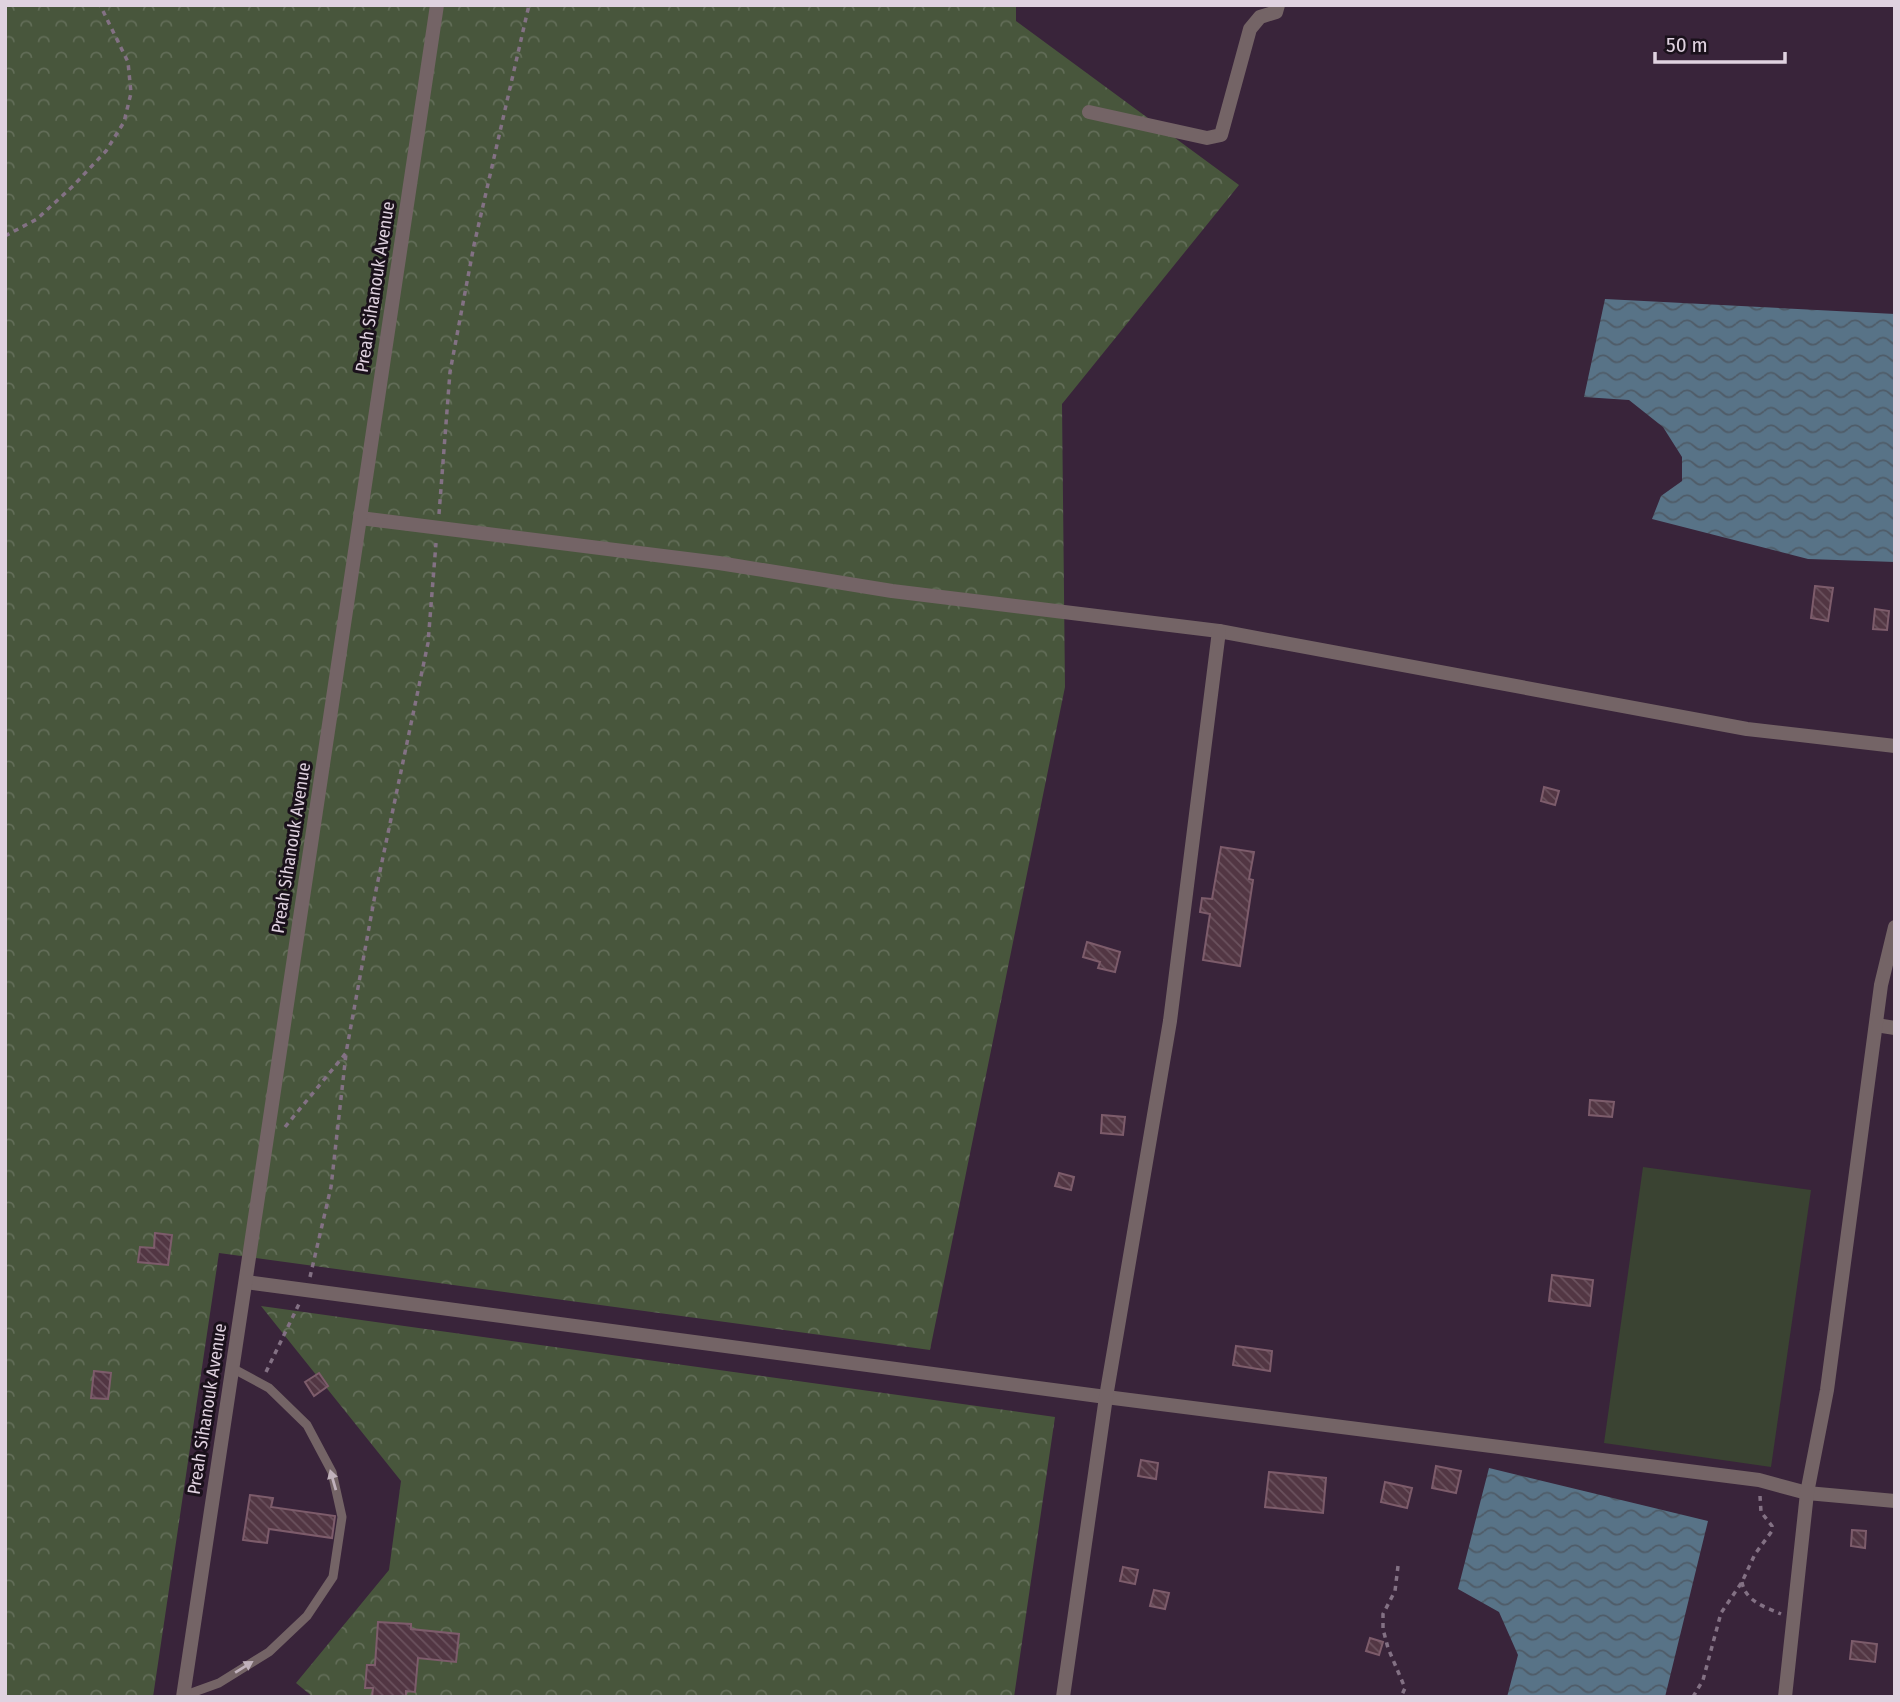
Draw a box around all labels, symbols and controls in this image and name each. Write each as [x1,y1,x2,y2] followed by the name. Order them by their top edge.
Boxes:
[1655,21,1784,65] scale bar
[1666,32,1708,58] text: 50 m
[351,200,399,374] street label: Preah Sihanouk Avenue
[267,761,315,935] street label: Preah Sihanouk Avenue
[183,1322,231,1496] street label: Preah Sihanouk Avenue
[327,1468,338,1490] one-way arrow
[235,1661,254,1674] one-way arrow

